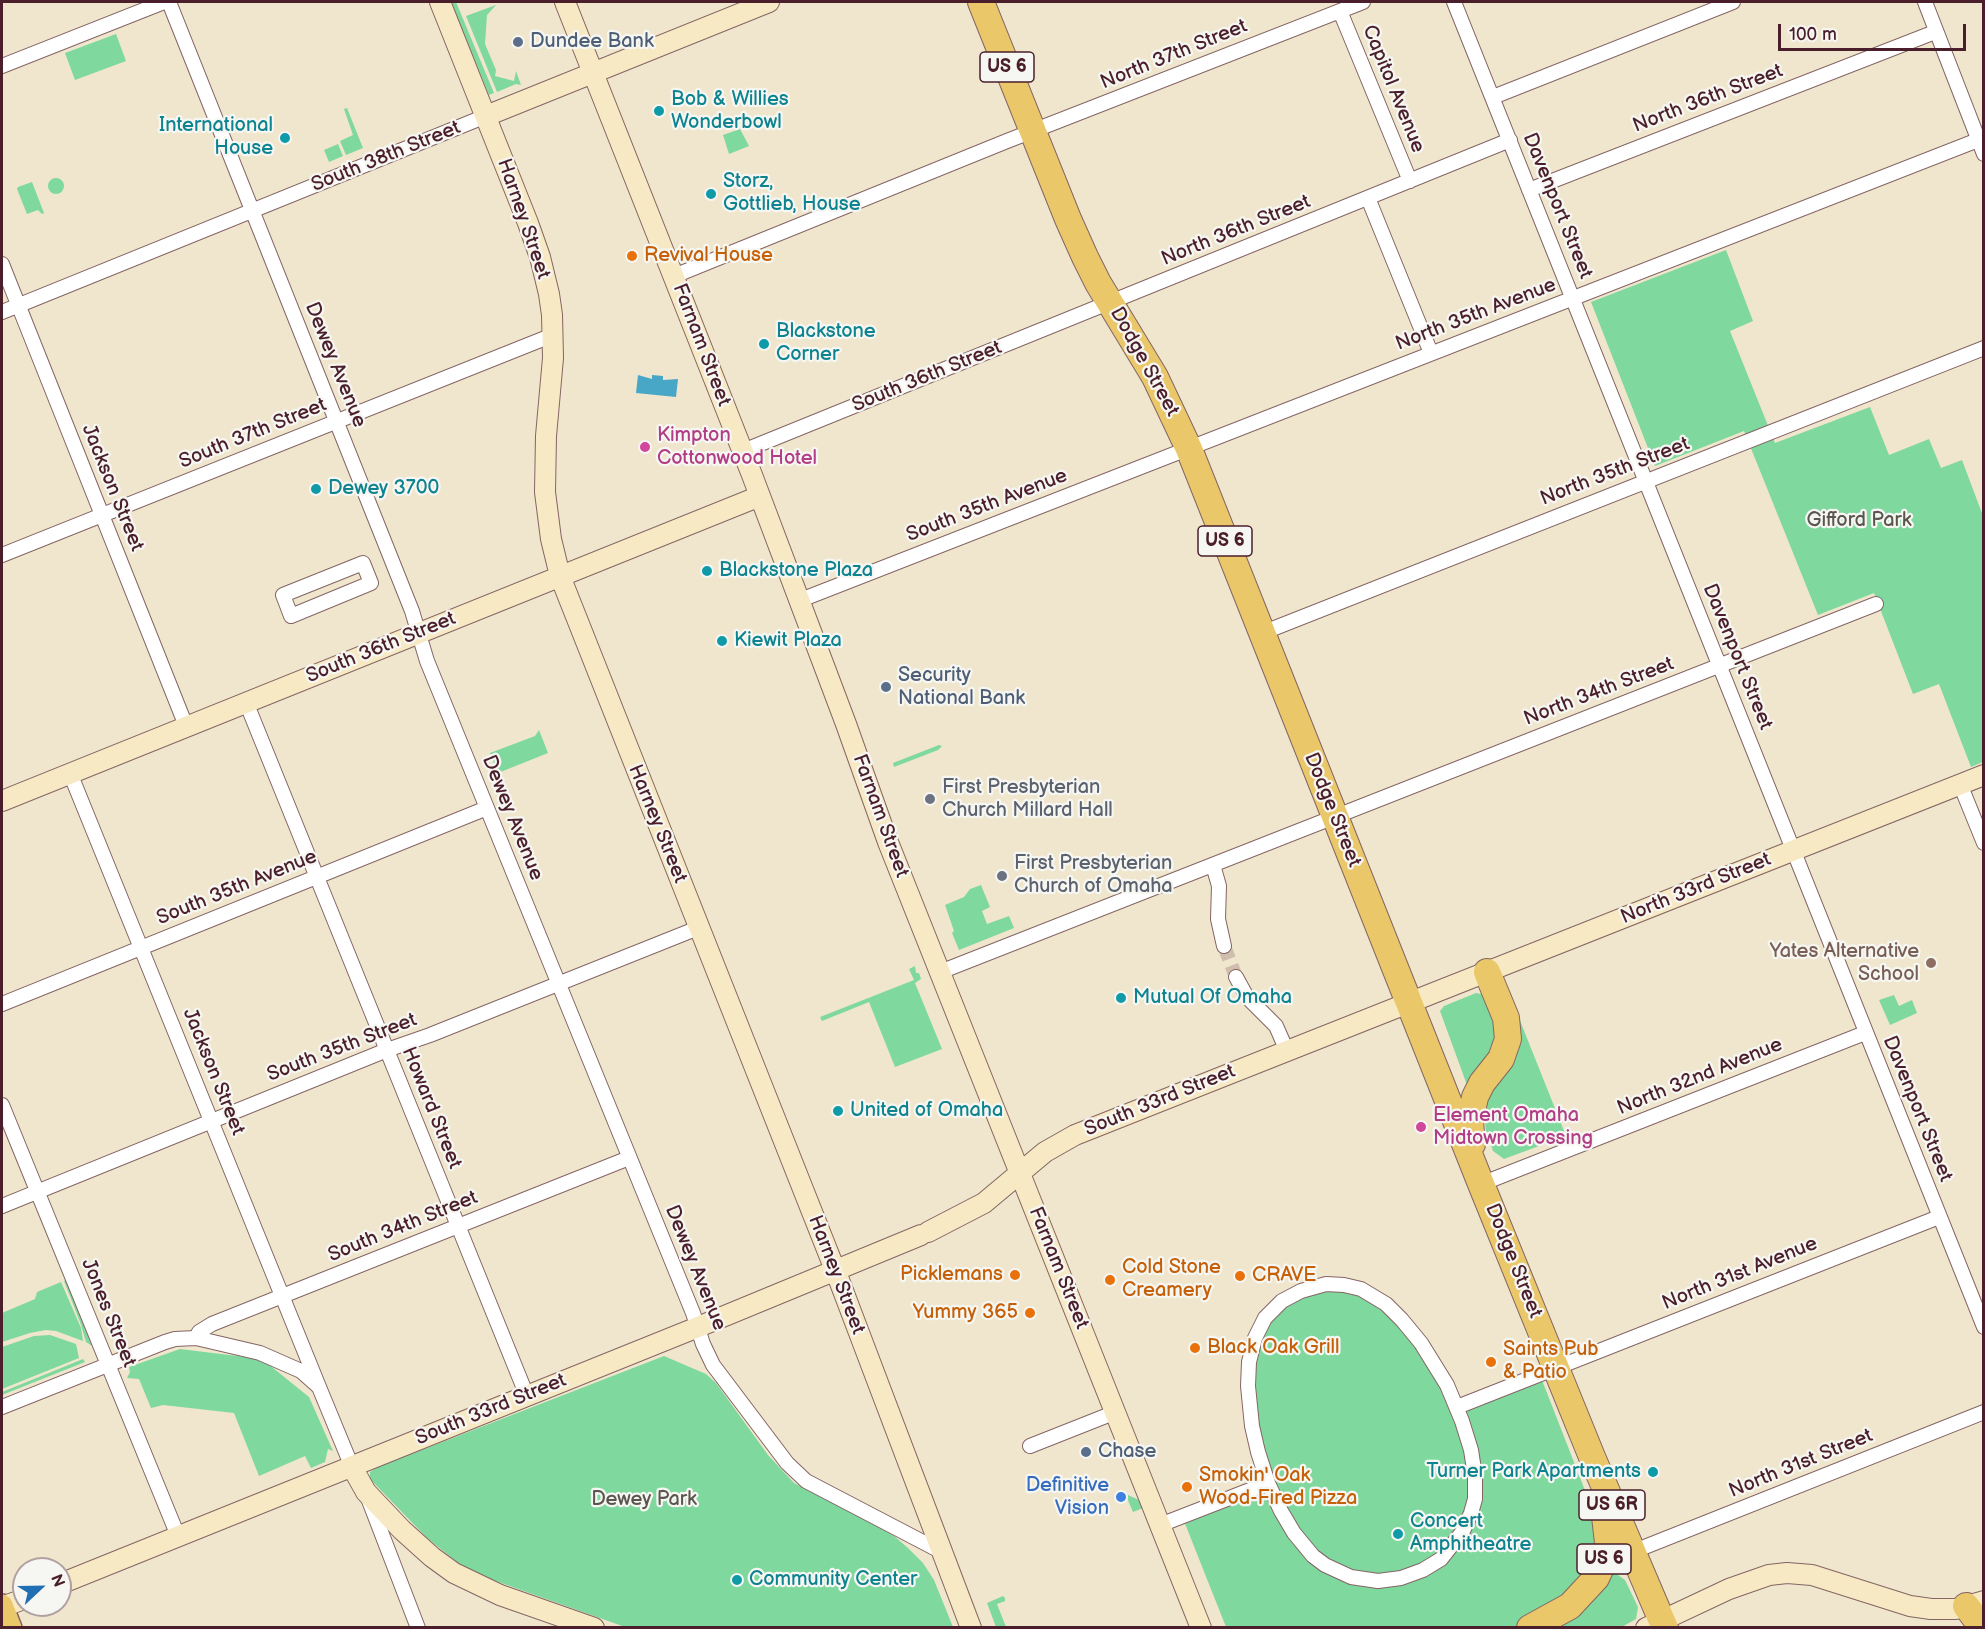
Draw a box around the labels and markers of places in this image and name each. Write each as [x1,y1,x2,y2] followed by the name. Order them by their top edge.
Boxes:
[530,30,654,54] place label: Dundee Bank
[511,35,525,49] marker: Dundee Bank
[671,88,789,135] place label: Bob & Willies Wonderbowl
[652,104,666,118] marker: Bob & Willies Wonderbowl
[159,114,273,161] place label: International House
[278,131,292,145] marker: International House
[723,170,861,217] place label: Storz, Gottlieb, House
[704,187,718,201] marker: Storz, Gottlieb, House
[644,244,773,268] place label: Revival House
[625,249,639,263] marker: Revival House
[776,320,876,367] place label: Blackstone Corner
[757,337,771,351] marker: Blackstone Corner
[657,424,817,471] place label: Kimpton Cottonwood Hotel
[638,440,652,454] marker: Kimpton Cottonwood Hotel
[328,477,439,501] place label: Dewey 3700
[309,482,323,496] marker: Dewey 3700
[719,559,873,583] place label: Blackstone Plaza
[700,564,714,578] marker: Blackstone Plaza
[734,629,842,653] place label: Kiewit Plaza
[715,634,729,648] marker: Kiewit Plaza
[898,664,1025,711] place label: Security National Bank
[879,680,893,694] marker: Security National Bank
[942,776,1113,823] place label: First Presbyterian Church Millard Hall
[923,792,937,806] marker: First Presbyterian Church Millard Hall
[1014,852,1173,899] place label: First Presbyterian Church of Omaha
[995,869,1009,883] marker: First Presbyterian Church of Omaha
[1770,940,1919,987] place label: Yates Alternative School
[1924,956,1938,970] marker: Yates Alternative School
[1133,986,1292,1010] place label: Mutual Of Omaha
[1114,991,1128,1005] marker: Mutual Of Omaha
[850,1099,1003,1123] place label: United of Omaha
[831,1104,845,1118] marker: United of Omaha
[1433,1104,1593,1151] place label: Element Omaha Midtown Crossing
[1414,1120,1428,1134] marker: Element Omaha Midtown Crossing
[1122,1256,1221,1303] place label: Cold Stone Creamery
[900,1263,1003,1287] place label: Picklemans
[1252,1264,1316,1288] place label: CRAVE
[1008,1268,1022,1282] marker: Picklemans
[1233,1269,1247,1283] marker: CRAVE
[1103,1273,1117,1287] marker: Cold Stone Creamery
[913,1301,1018,1325] place label: Yummy 365
[1023,1306,1037,1320] marker: Yummy 365
[1207,1336,1339,1360] place label: Black Oak Grill
[1503,1338,1599,1385] place label: Saints Pub & Patio
[1188,1341,1202,1355] marker: Black Oak Grill
[1484,1355,1498,1369] marker: Saints Pub & Patio
[1098,1440,1156,1464] place label: Chase
[1079,1445,1093,1459] marker: Chase
[1427,1460,1641,1484] place label: Turner Park Apartments
[1199,1464,1357,1511] place label: Smokin' Oak Wood-Fired Pizza
[1646,1465,1660,1479] marker: Turner Park Apartments
[1026,1474,1109,1521] place label: Definitive Vision
[1180,1480,1194,1494] marker: Smokin' Oak Wood-Fired Pizza
[1114,1490,1128,1504] marker: Definitive Vision
[1410,1510,1531,1557] place label: Concert Amphitheatre
[1391,1527,1405,1541] marker: Concert Amphitheatre
[749,1568,917,1592] place label: Community Center
[730,1573,744,1587] marker: Community Center

